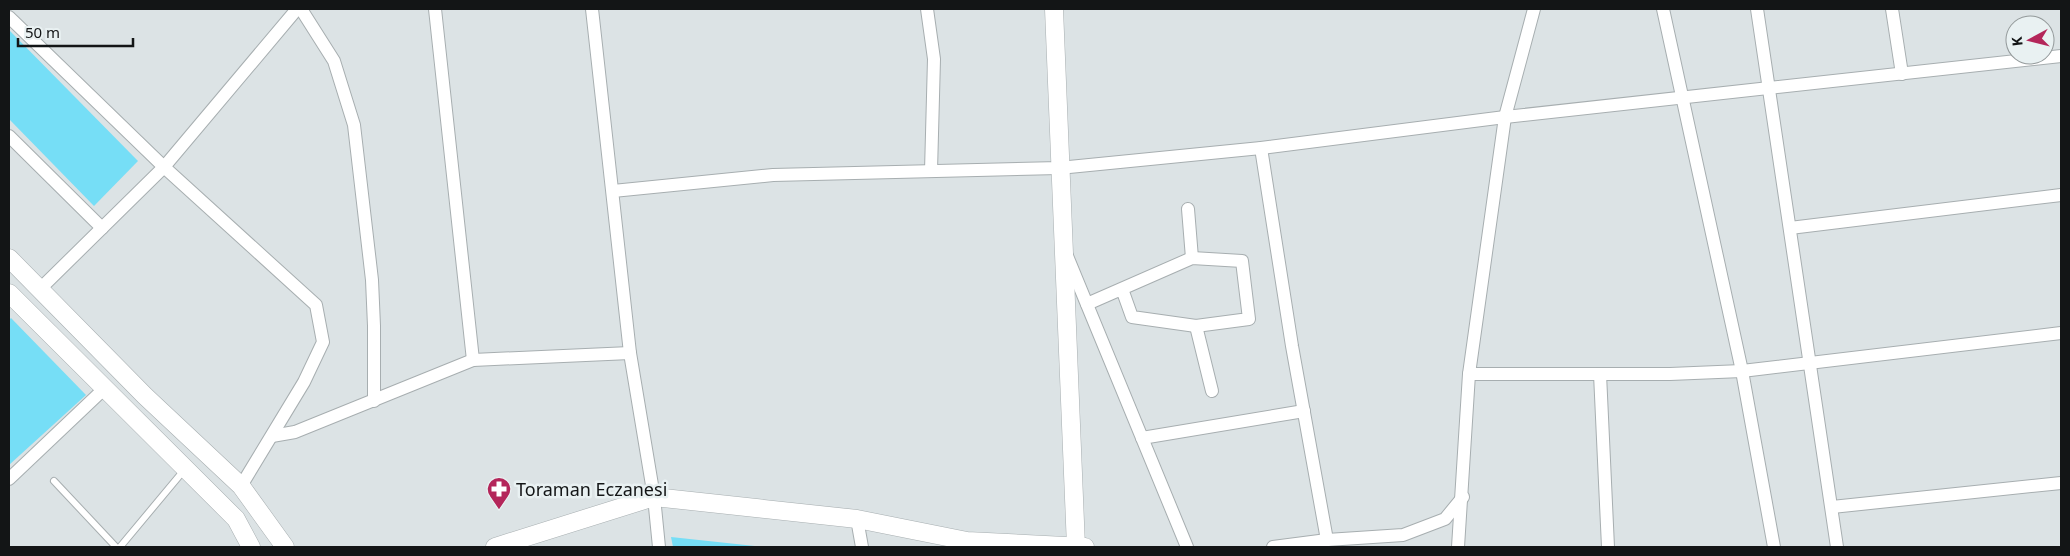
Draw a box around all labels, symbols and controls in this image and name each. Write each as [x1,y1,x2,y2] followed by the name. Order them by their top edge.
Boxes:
[18,15,132,47] scale bar
[2005,15,2055,65] north arrow
[25,22,60,42] text: 50 m
[2007,35,2027,47] text: K
[486,476,512,510] pharmacy icon: Toraman Eczanesi
[516,477,667,501] place label: Toraman Eczanesi

